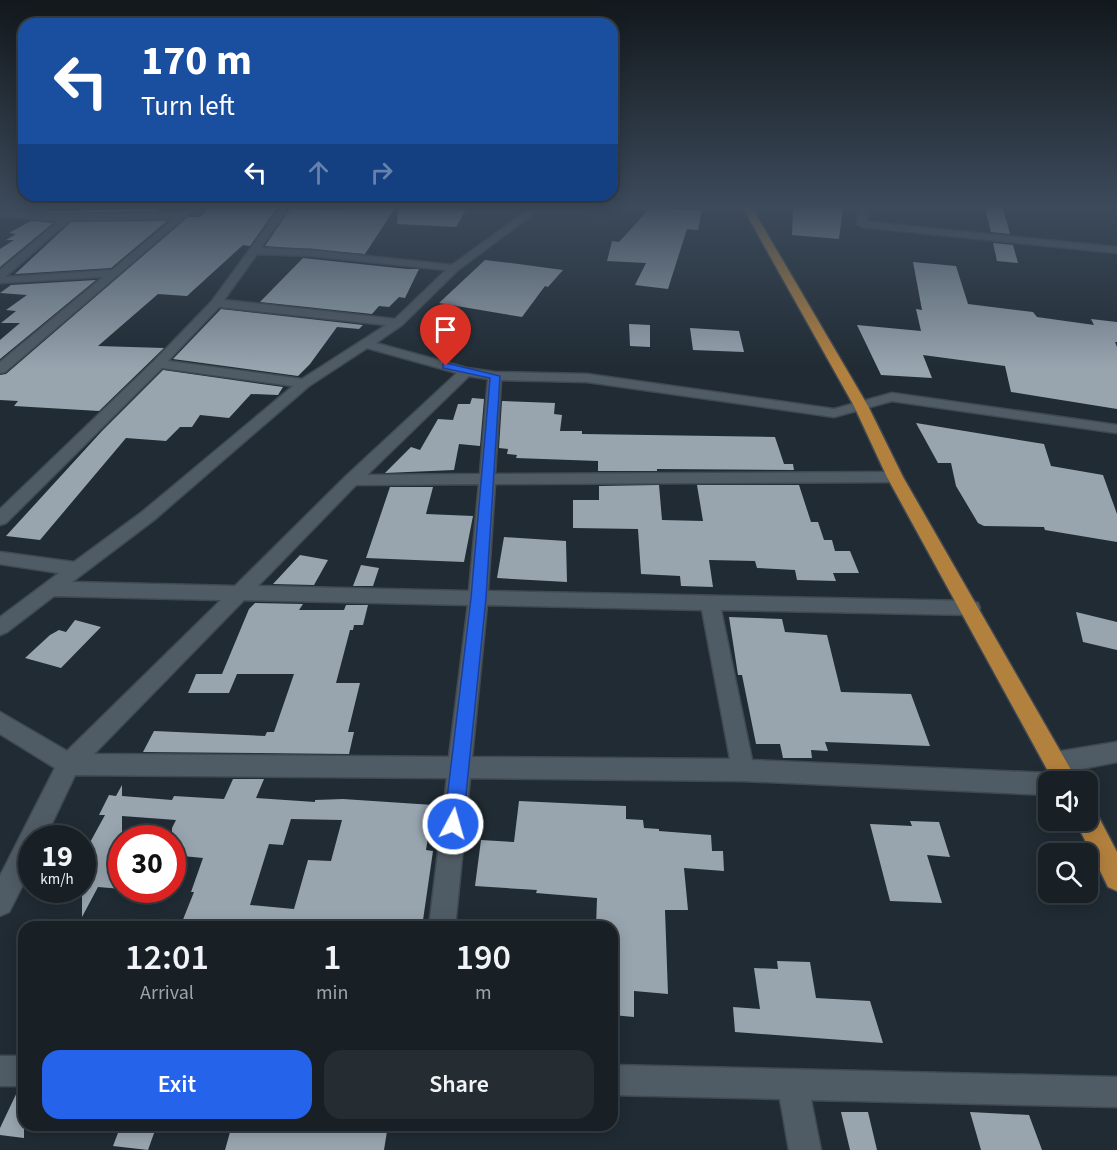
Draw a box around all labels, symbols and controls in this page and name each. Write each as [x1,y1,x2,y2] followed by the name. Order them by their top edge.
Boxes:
[141,31,252,91] text: 170 m
[42,42,120,120] icon: left
[141,87,235,126] text: Turn left
[239,156,272,189] icon: left
[302,156,335,189] icon: ahead
[365,156,398,189] icon: right
[420,304,471,366] pin
[429,313,462,346] icon: arrive
[1038,771,1098,903] map controls
[1038,771,1098,831] button: sound
[421,792,485,856] position arrow
[108,825,186,903] speed limit sign: 30
[41,835,73,878] text: 19
[1038,843,1098,903] button: search
[40,869,74,890] text: km/h
[125,932,209,983] text: 12:01
[323,932,341,983] text: 1
[455,932,511,983] text: 190
[140,979,194,1007] text: Arrival
[316,979,348,1007] text: min
[475,979,491,1007] text: m
[42,1050,312,1119] button: Exit
[324,1050,594,1119] button: Share

